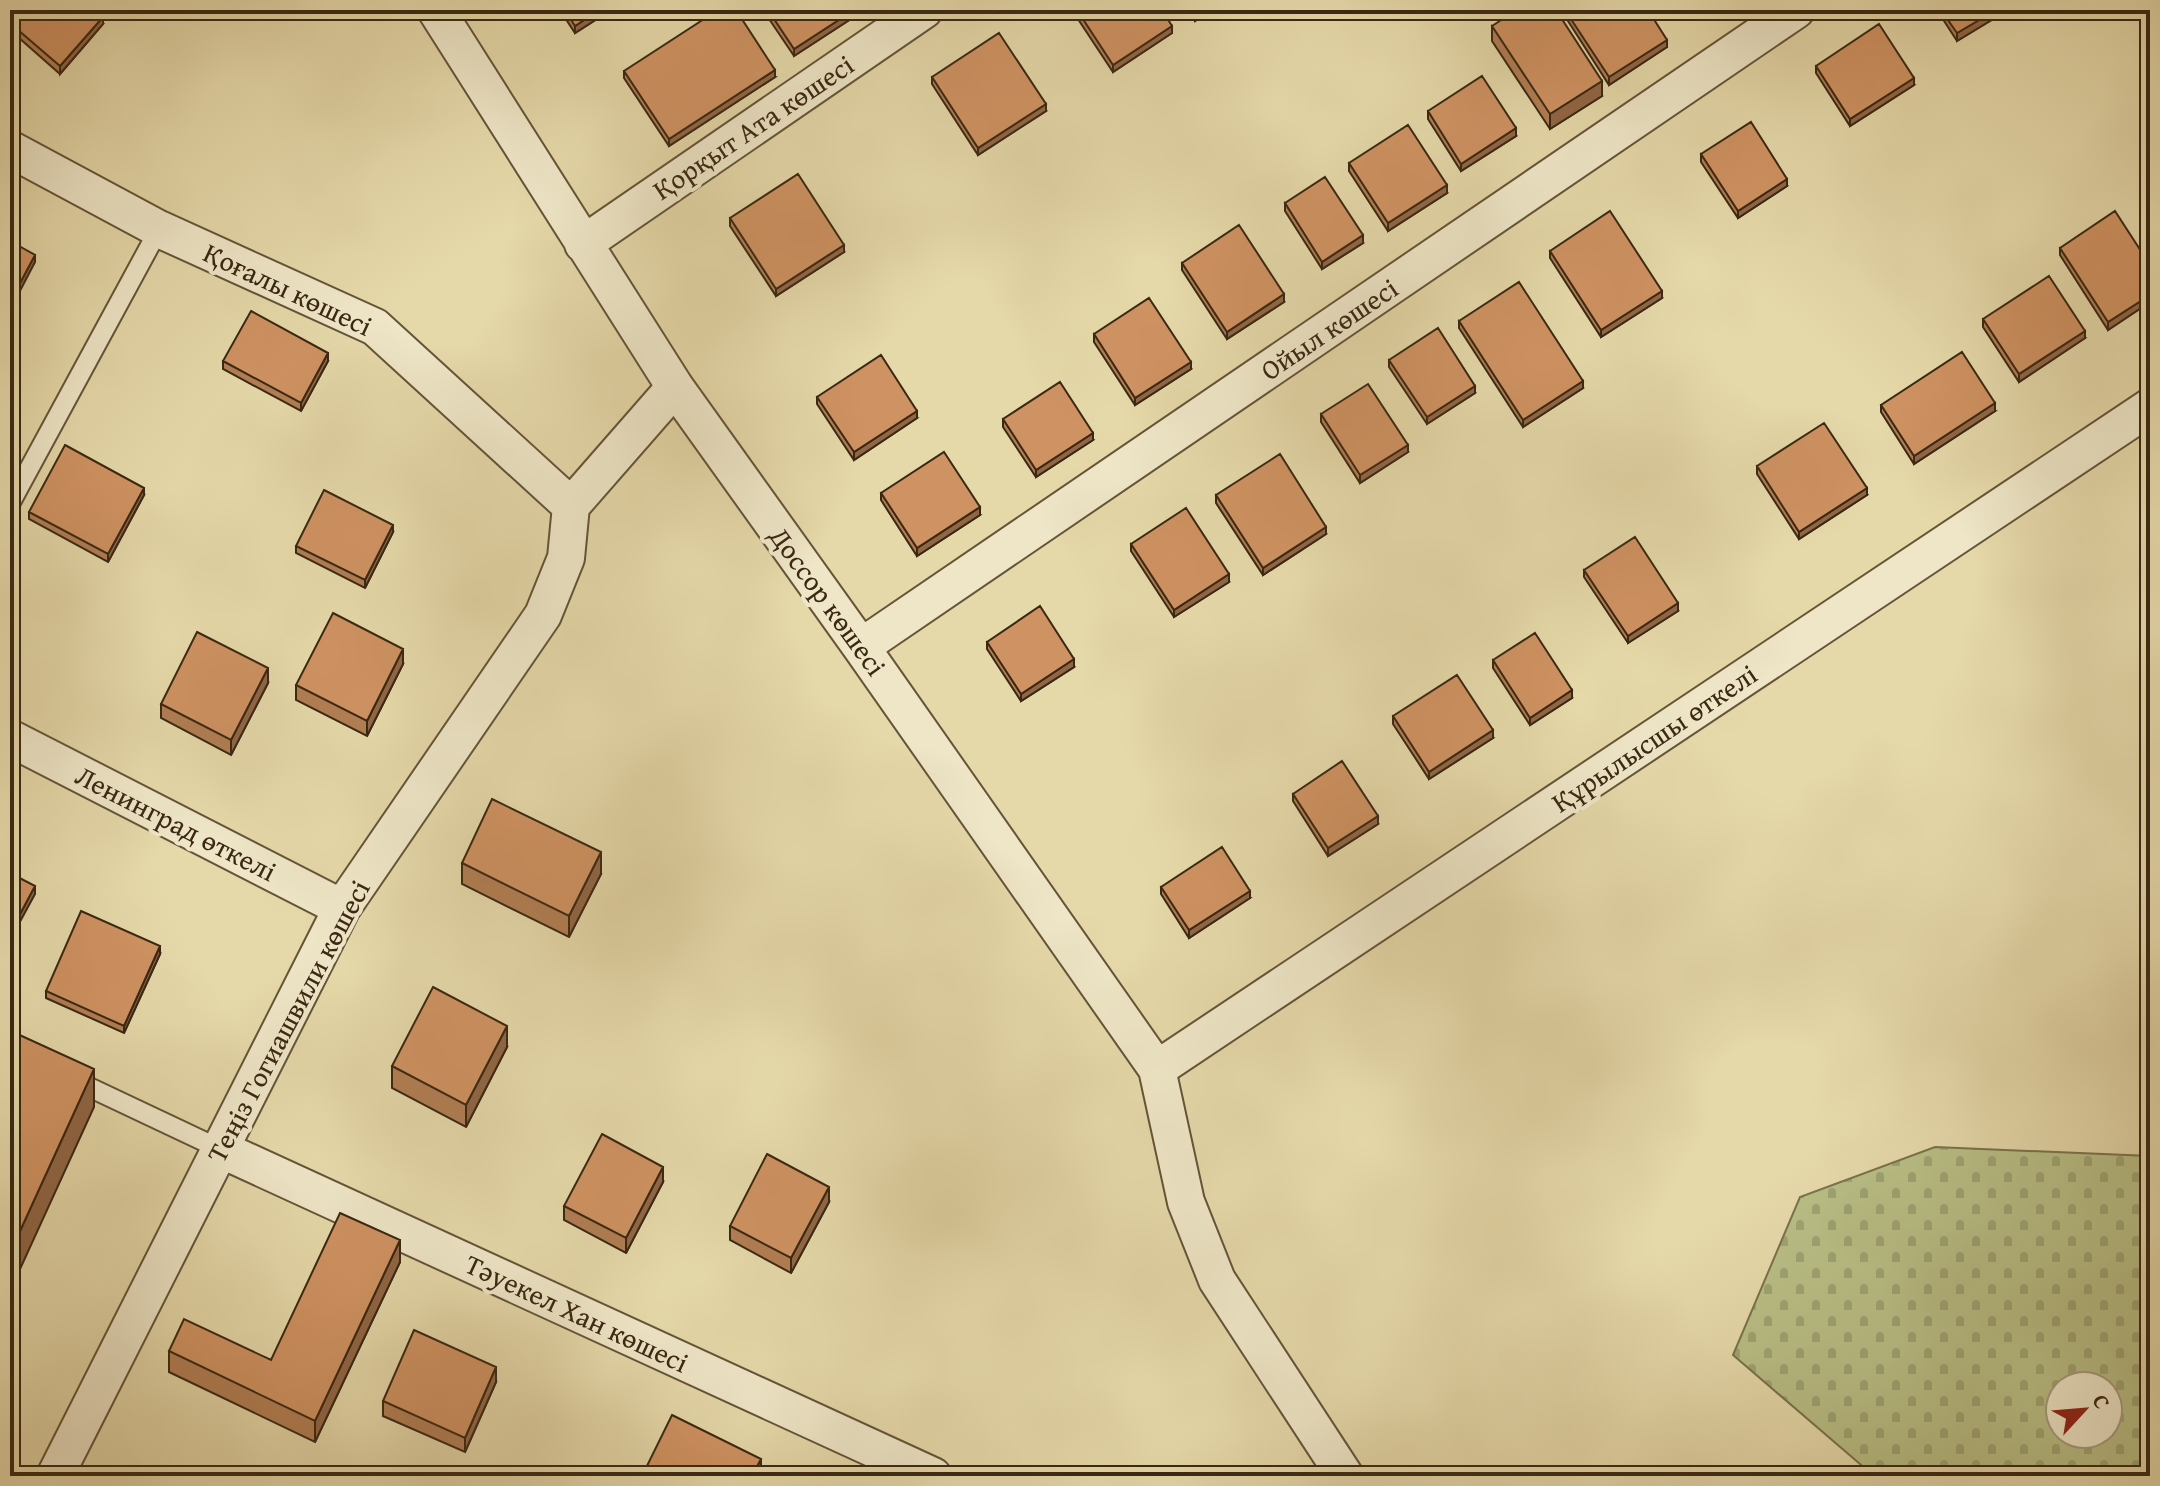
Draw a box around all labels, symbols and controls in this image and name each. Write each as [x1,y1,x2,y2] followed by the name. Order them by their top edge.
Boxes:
[644,44,862,209] street label: Қорқыт Ата көшесi
[197,232,379,346] street label: Қоғалы көшесі
[1252,267,1406,390] street label: Ойыл көшесі
[759,517,897,684] street label: Доссор көшесі
[1543,653,1765,822] street label: Құрылысшы өткелі
[69,754,284,891] street label: Ленинград өткелі
[196,872,380,1169] street label: Теңіз Гогиашвили көшесі
[459,1243,696,1382] street label: Тәуекел Хан көшесі
[2044,1370,2124,1450] north arrow
[2085,1389,2119,1414] text: С

